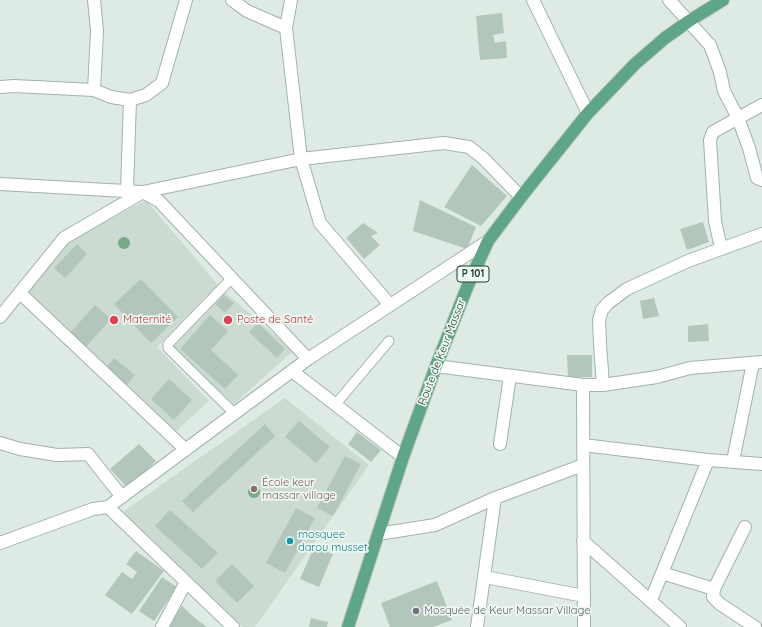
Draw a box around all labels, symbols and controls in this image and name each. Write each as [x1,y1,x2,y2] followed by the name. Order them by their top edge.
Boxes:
[457,266,489,282] road number: P 101
[416,297,468,407] street label: Route de Keur Massar
[123,313,171,327] place label: Maternité
[237,313,313,327] place label: Poste de Santé
[108,314,120,326] marker: Maternité
[222,314,234,326] marker: Poste de Santé
[262,476,336,502] place label: École keur massar village
[249,484,259,494] marker: École keur massar village
[298,528,368,554] place label: mosquee darou musset
[285,536,295,546] marker: mosquee darou musset
[424,604,590,618] place label: Mosquée de Keur Massar Village
[411,606,421,616] marker: Mosquée de Keur Massar Village

